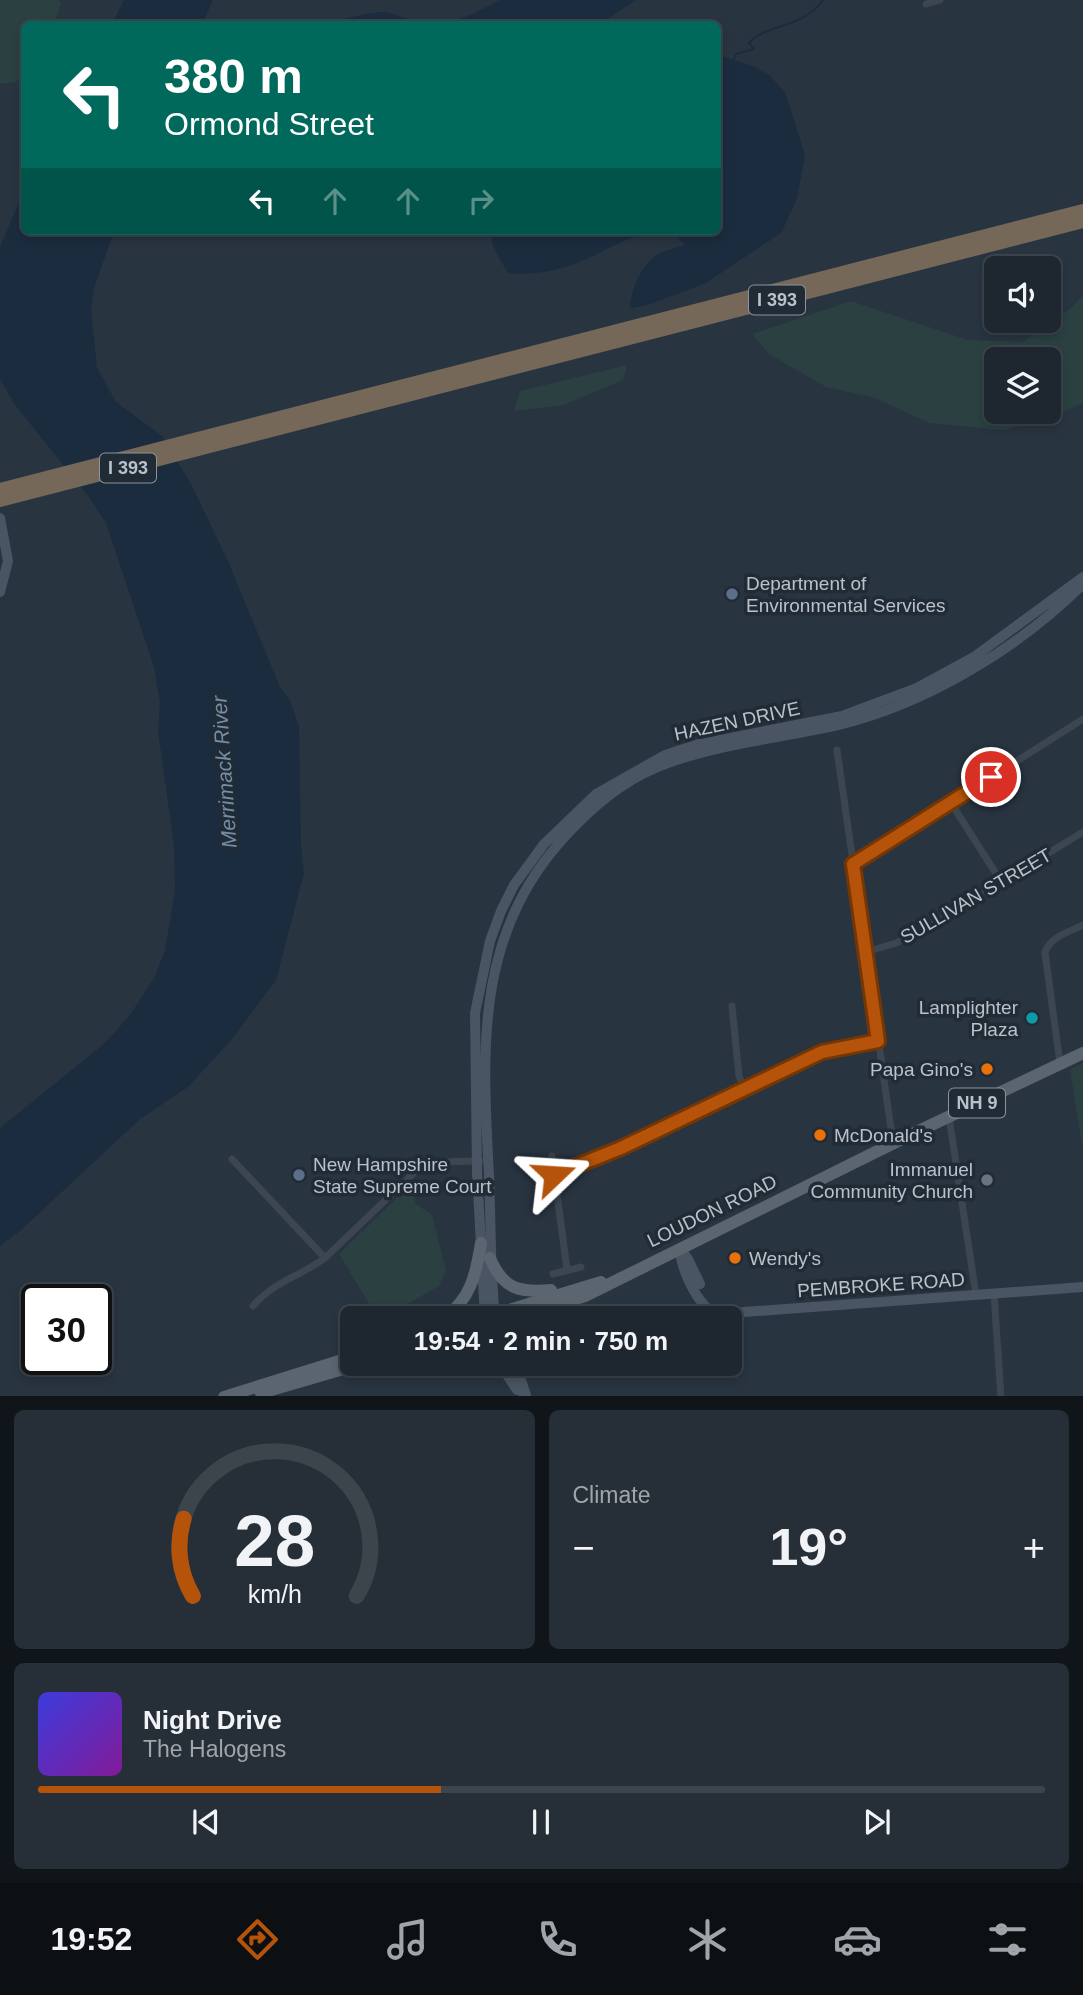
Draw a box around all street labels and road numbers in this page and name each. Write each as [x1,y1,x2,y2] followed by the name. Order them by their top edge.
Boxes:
[749,286,805,314] road number: I 393
[100,454,156,482] road number: I 393
[672,697,802,745] street label: HAZEN DRIVE
[897,844,1055,948] street label: SULLIVAN STREET
[949,1088,1005,1118] road number: NH 9
[644,1171,780,1251] street label: LOUDON ROAD
[797,1269,965,1301] street label: PEMBROKE ROAD

